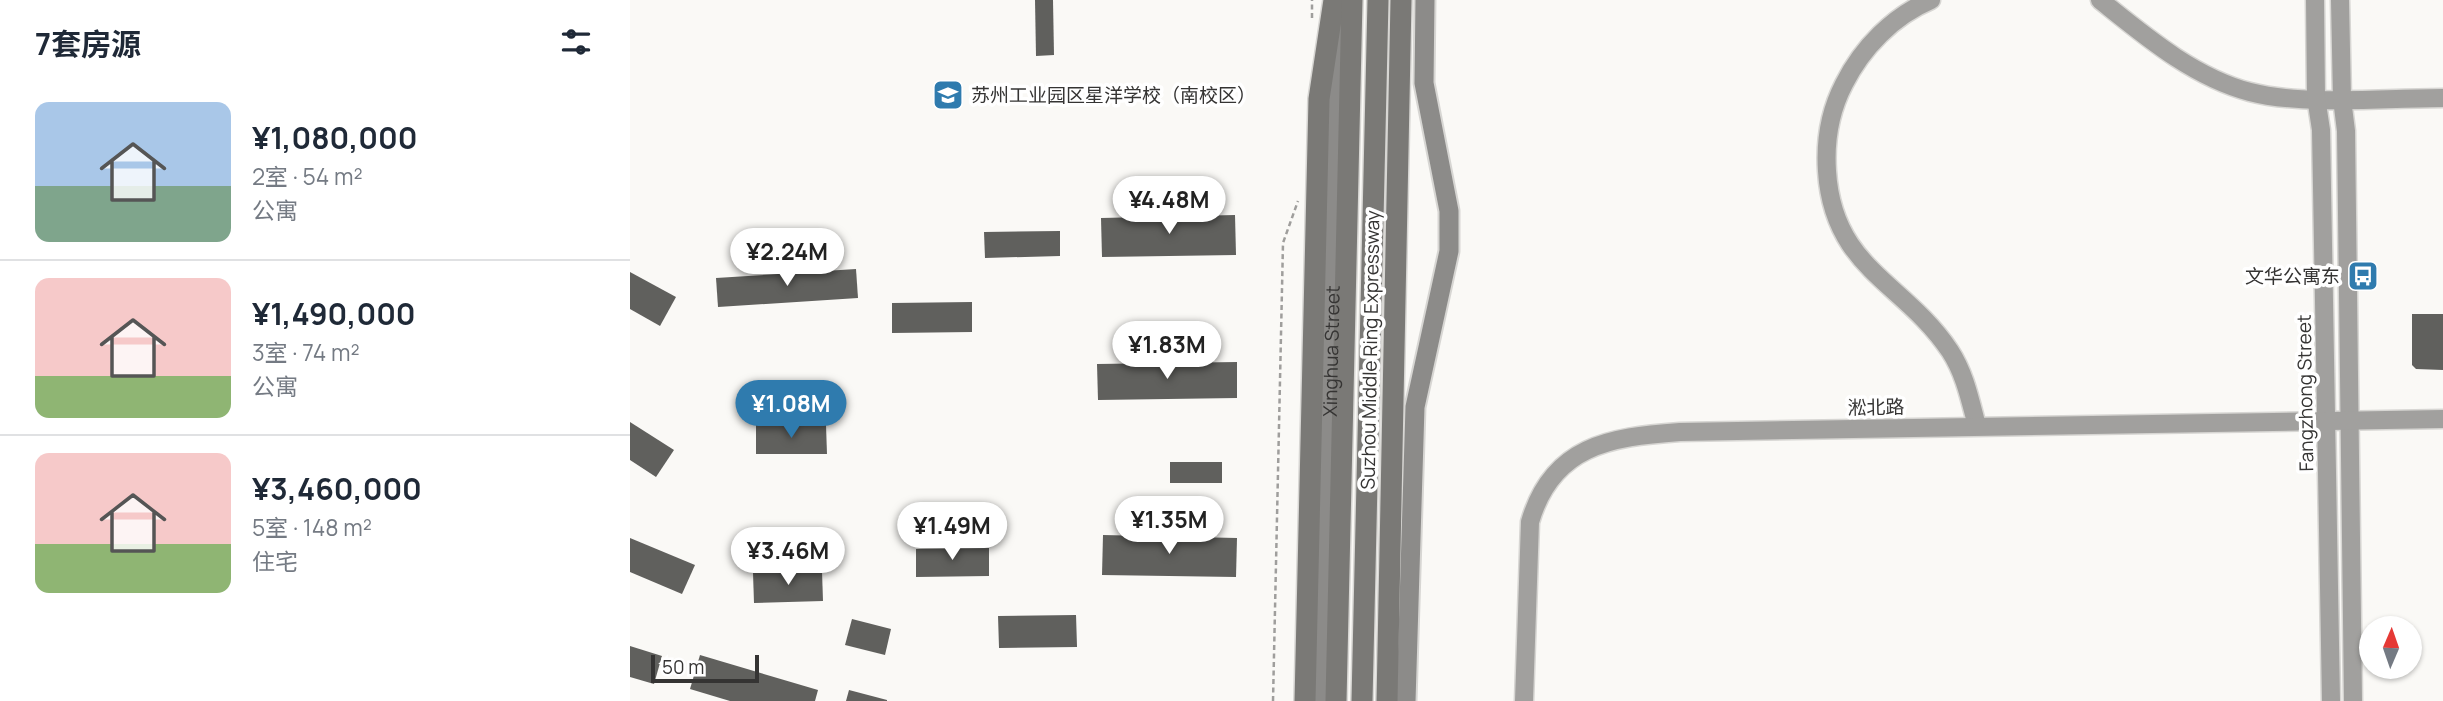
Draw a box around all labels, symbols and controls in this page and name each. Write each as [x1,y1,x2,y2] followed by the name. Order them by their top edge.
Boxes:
[35,23,141,64] text: 7套房源
[557,23,595,61] icon: filters
[931,78,965,112] school or university icon: 苏州工业园区星洋学校（南校区）
[971,82,1256,108] place label: 苏州工业园区星洋学校（南校区）
[252,117,418,158] text: ¥1,080,000
[91,130,175,214] icon: home
[252,160,363,192] text: 2室 · 54 m²
[1112,176,1226,236] pin: ¥4.48M
[1129,183,1209,215] text: ¥4.48M
[252,194,298,226] text: 公寓
[1355,210,1385,490] street label: Suzhou Middle Ring Expressway
[730,229,844,288] pin: ¥2.24M
[746,235,828,267] text: ¥2.24M
[2346,259,2380,293] bus stop icon: 文华公寓东
[2245,263,2340,289] place label: 文华公寓东
[1317,285,1346,417] street label: Xinghua Street
[252,293,416,334] text: ¥1,490,000
[91,306,175,390] icon: home
[2291,314,2319,472] street label: Fangzhong Street
[1110,322,1224,381] pin: ¥1.83M
[1128,328,1206,360] text: ¥1.83M
[252,336,360,368] text: 3室 · 74 m²
[252,370,298,402] text: 公寓
[734,380,848,440] pin: ¥1.08M
[751,387,831,419] text: ¥1.08M
[1847,394,1905,420] street label: 淞北路
[252,468,422,509] text: ¥3,460,000
[91,481,175,565] icon: home
[1112,496,1226,556] pin: ¥1.35M
[895,503,1009,562] pin: ¥1.49M
[1131,503,1207,535] text: ¥1.35M
[913,509,991,541] text: ¥1.49M
[252,511,372,543] text: 5室 · 148 m²
[731,528,845,587] pin: ¥3.46M
[747,534,829,566] text: ¥3.46M
[252,545,298,577] text: 住宅
[2359,616,2422,679] north arrow
[2359,616,2422,679] map controls
[651,652,760,684] scale bar
[662,654,704,680] text: 50 m

